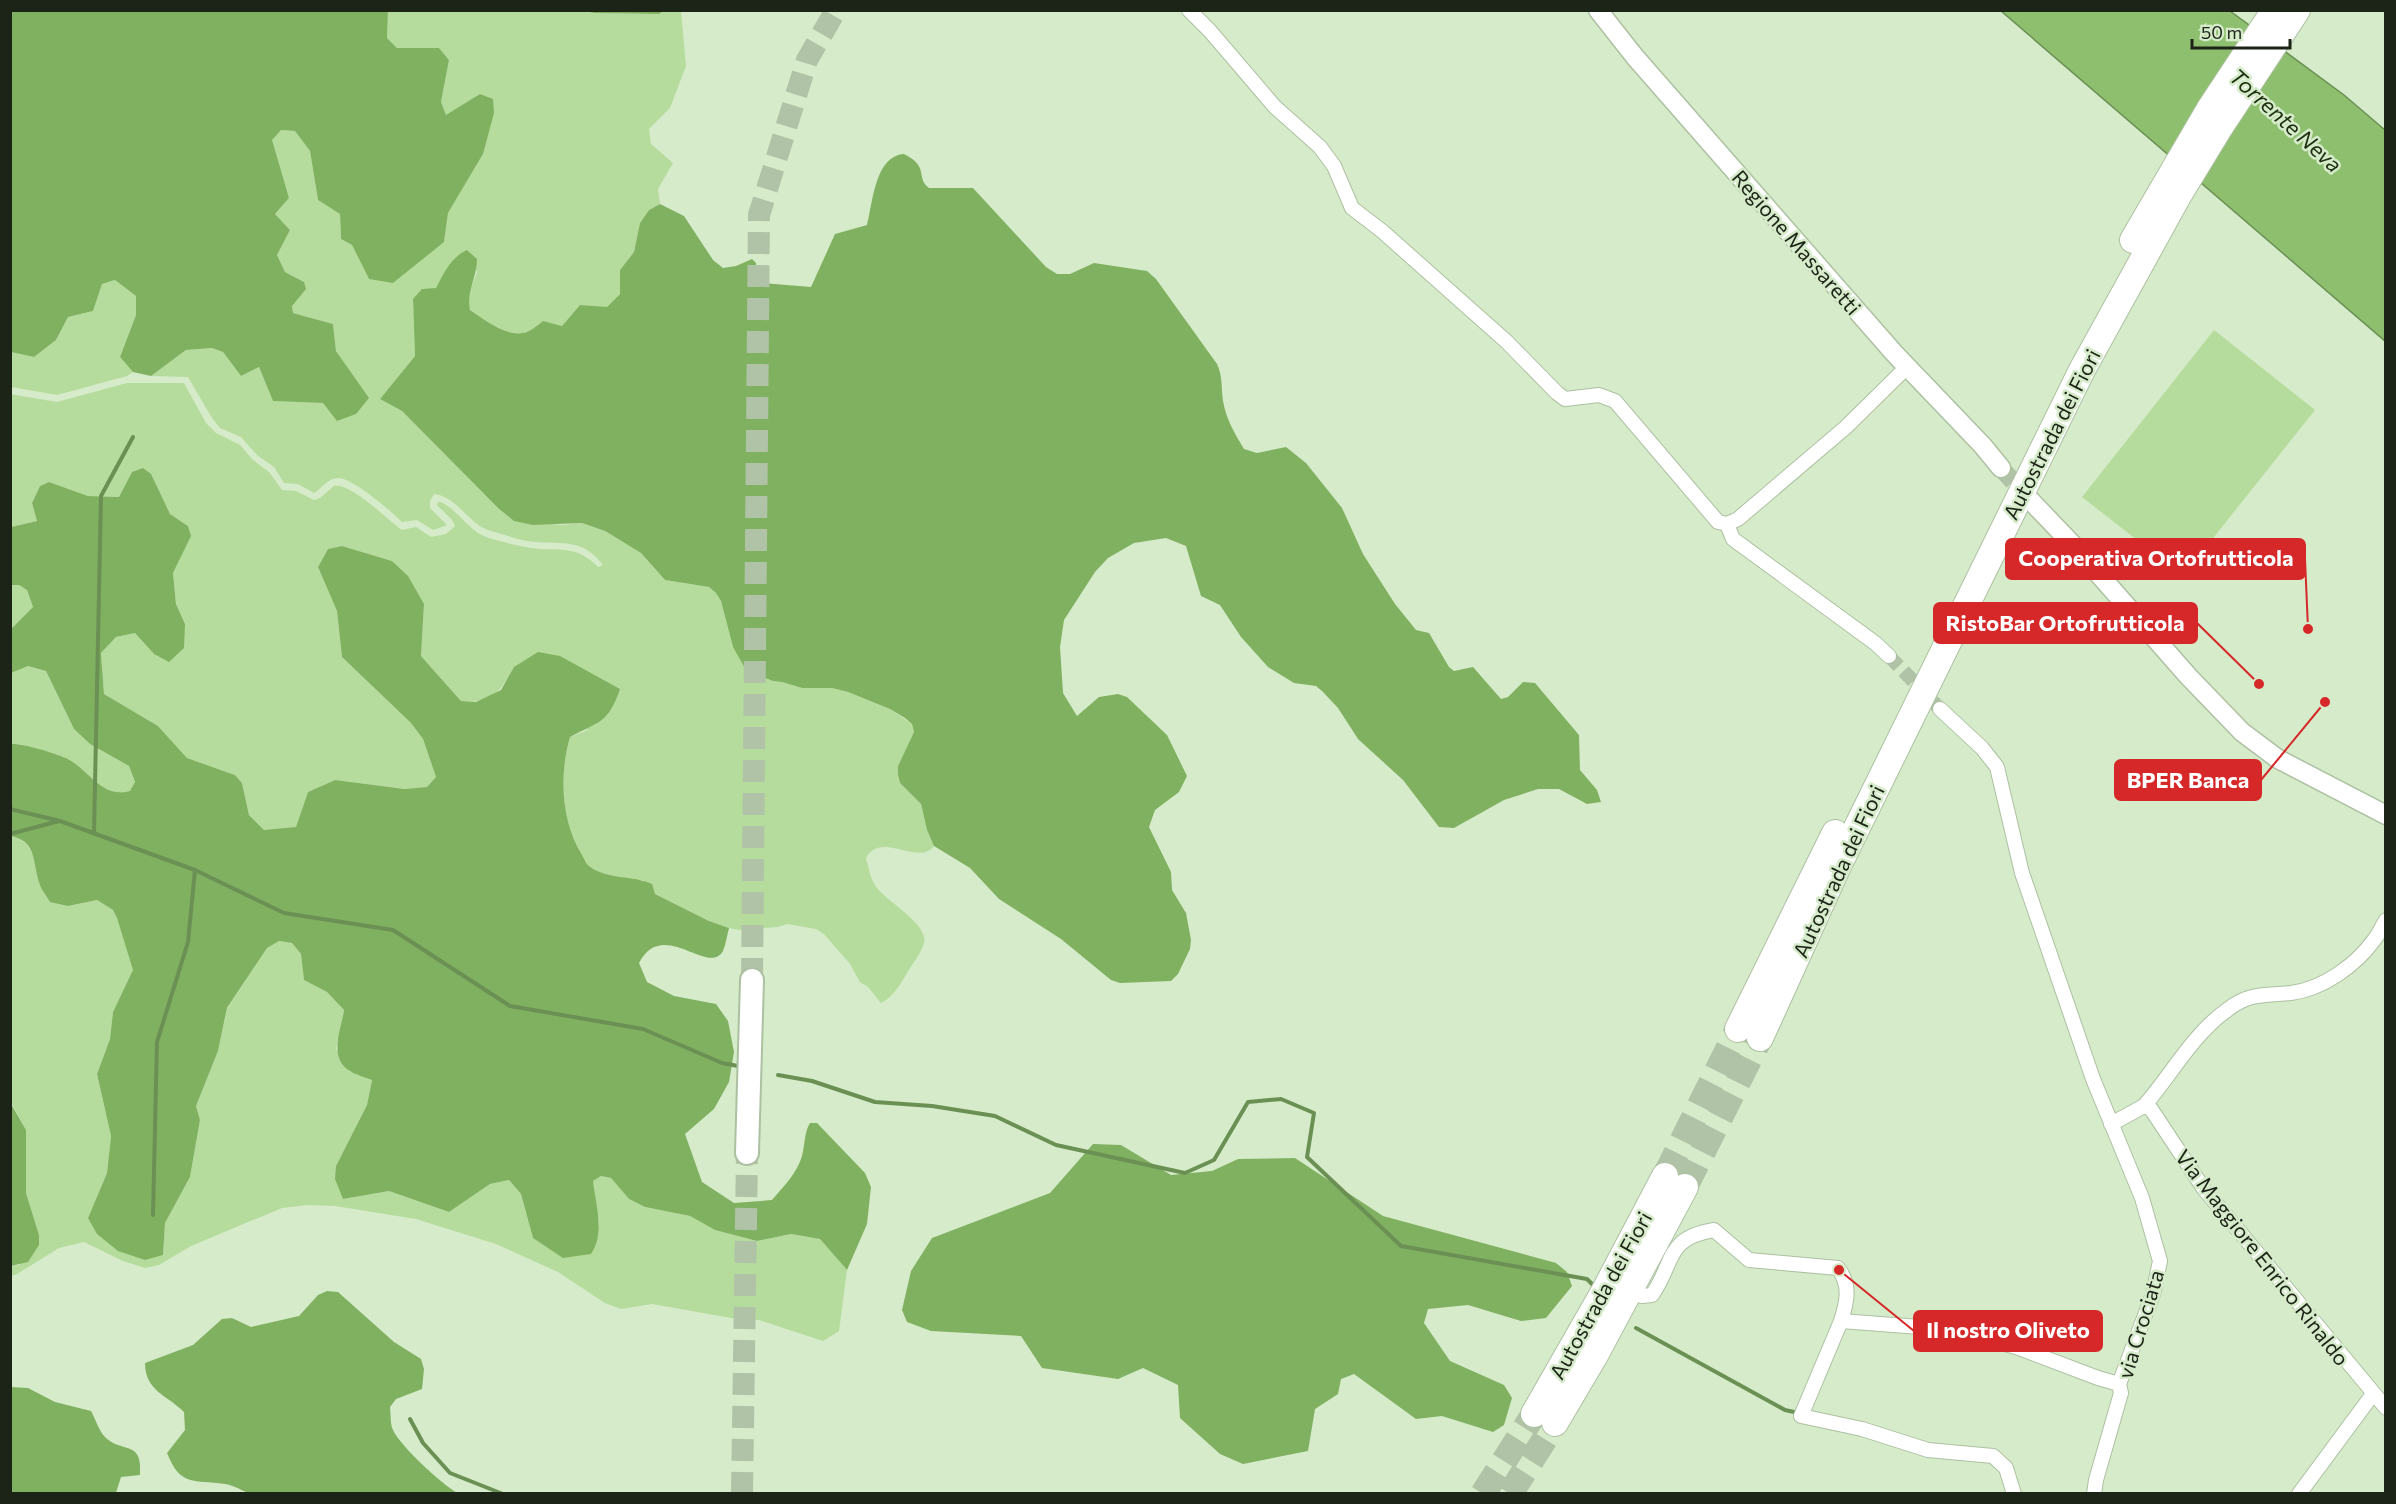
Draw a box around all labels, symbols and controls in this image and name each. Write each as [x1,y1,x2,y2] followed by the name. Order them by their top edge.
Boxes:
[2192,12,2290,50] scale bar
[2201,21,2242,43] text: 50 m
[2224,62,2348,178] water label: Torrente Neva
[1727,165,1867,319] street label: Regione Massaretti
[1997,345,2105,523] street label: Autostrada dei Fiori
[2006,539,2305,579] callout: Cooperativa Ortofrutticola
[2018,544,2294,571] text: Cooperativa Ortofrutticola
[1934,603,2197,643] callout: RistoBar Ortofrutticola
[1945,609,2185,636] text: RistoBar Ortofrutticola
[2115,760,2261,800] callout: BPER Banca
[2127,766,2249,793] text: BPER Banca
[1787,781,1889,961] street label: Autostrada dei Fiori
[2171,1144,2355,1370] street label: Via Maggiore Enrico Rinaldo
[1544,1207,1656,1383] street label: Autostrada dei Fiori
[2112,1267,2168,1381] street label: via Crociata
[1914,1311,2102,1351] callout: Il nostro Oliveto
[1926,1316,2090,1343] text: Il nostro Oliveto

